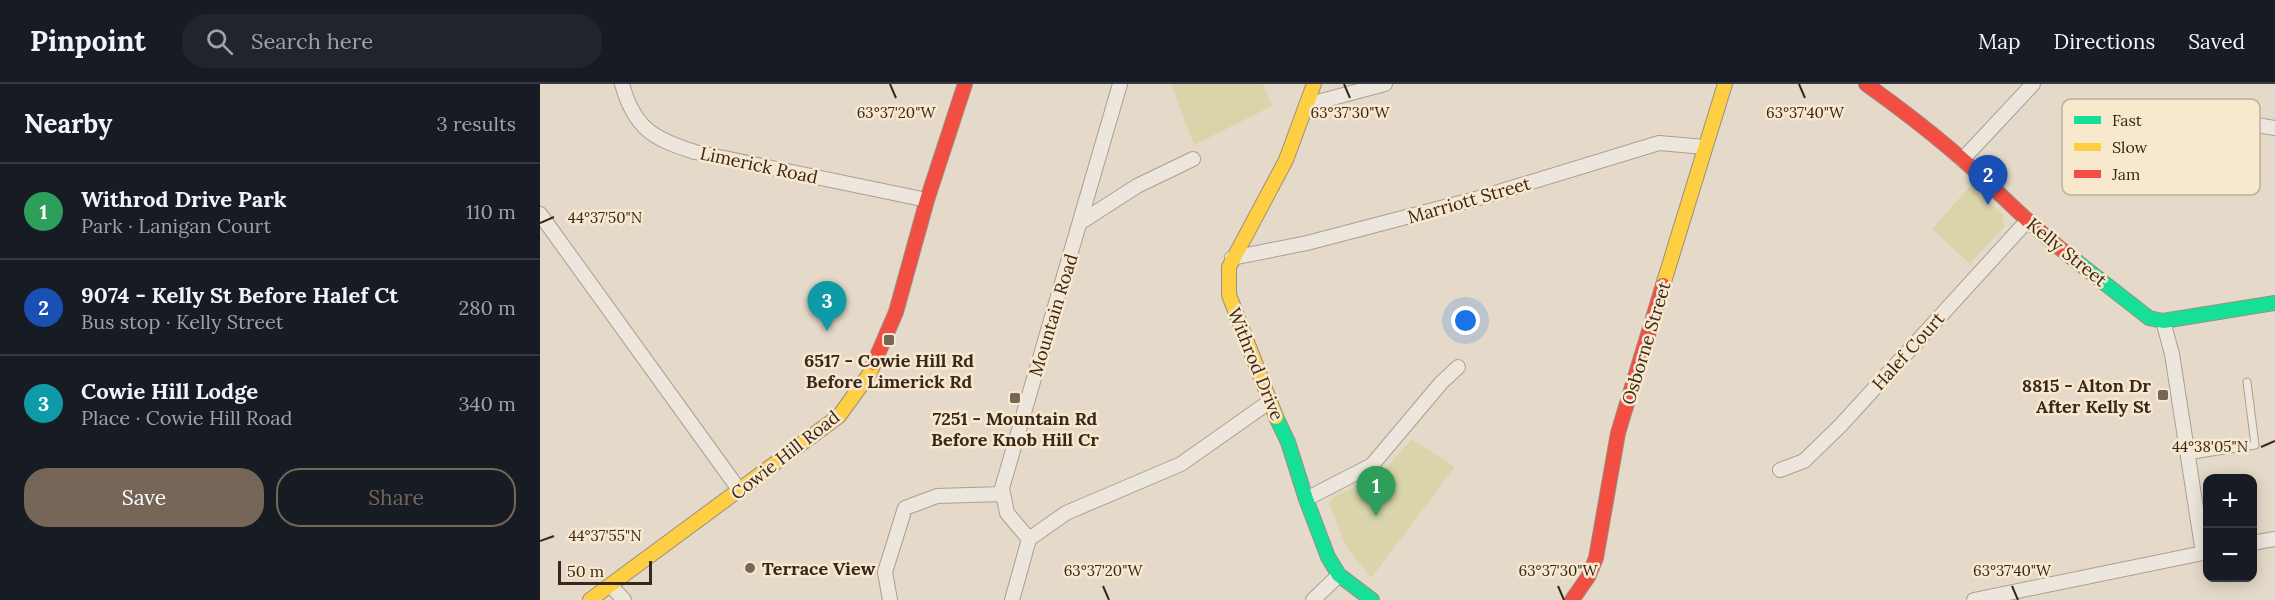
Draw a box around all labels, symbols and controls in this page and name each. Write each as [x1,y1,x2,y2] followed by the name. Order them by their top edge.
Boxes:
[182,14,602,68] search box
[30,23,146,59] text: Pinpoint
[203,25,236,58] icon: search
[251,27,373,55] text: Search here
[1978,28,2021,55] text: Map
[2054,28,2155,55] text: Directions
[2188,28,2245,55] text: Saved
[2062,99,2260,195] legend
[857,103,936,122] text: 63°37'20"W
[1311,103,1391,122] text: 63°37'30"W
[1766,103,1845,122] text: 63°37'40"W
[24,107,112,140] text: Nearby
[2112,110,2143,130] text: Fast
[437,111,516,136] text: 3 results
[2112,137,2148,157] text: Slow
[698,141,820,189] street label: Limerick Road
[1968,156,2008,205] pin: 2
[2111,164,2140,184] text: Jam
[1405,171,1533,229] street label: Marriott Street
[81,185,287,213] text: Withrod Drive Park
[39,199,48,224] text: 1
[466,199,516,224] text: 110 m
[568,208,642,227] text: 44°37'50"N
[81,213,271,238] text: Park · Lanigan Court
[2022,213,2112,291] street label: Kelly Street
[1023,251,1083,379] street label: Mountain Road
[1616,278,1676,408] street label: Osborne Street
[81,281,398,309] text: 9074 - Kelly St Before Halef Ct
[808,282,846,331] pin: 3
[38,295,49,320] text: 2
[458,295,516,320] text: 280 m
[1223,304,1289,424] street label: Withrod Drive
[1451,306,1480,335] your location
[1867,307,1949,395] street label: Halef Court
[81,309,283,334] text: Bus stop · Kelly Street
[882,333,896,347] marker: 6517 - Cowie Hill Rd Before Limerick Rd
[804,349,974,393] place label: 6517 - Cowie Hill Rd Before Limerick Rd
[2022,374,2152,418] place label: 8815 - Alton Dr After Kelly St
[81,377,258,405] text: Cowie Hill Lodge
[2156,388,2170,402] marker: 8815 - Alton Dr After Kelly St
[38,391,49,416] text: 3
[458,391,516,416] text: 340 m
[1008,391,1022,405] marker: 7251 - Mountain Rd Before Knob Hill Cr
[81,405,293,430] text: Place · Cowie Hill Road
[726,405,844,505] street label: Cowie Hill Road
[931,407,1099,451] place label: 7251 - Mountain Rd Before Knob Hill Cr
[2172,437,2248,456] text: 44°38'05"N
[1356,466,1396,516] pin: 1
[24,468,264,527] button: Save
[276,468,516,527] button: Share
[2203,474,2257,582] map controls
[2203,474,2257,528] button: +
[568,526,642,545] text: 44°37'55"N
[2203,528,2257,582] button: −
[762,557,876,580] place label: Terrace View
[558,558,652,586] scale bar
[567,561,604,581] text: 50 m
[743,561,757,575] marker: Terrace View
[1064,561,1143,580] text: 63°37'20"W
[1519,561,1599,580] text: 63°37'30"W
[1973,561,2052,580] text: 63°37'40"W

